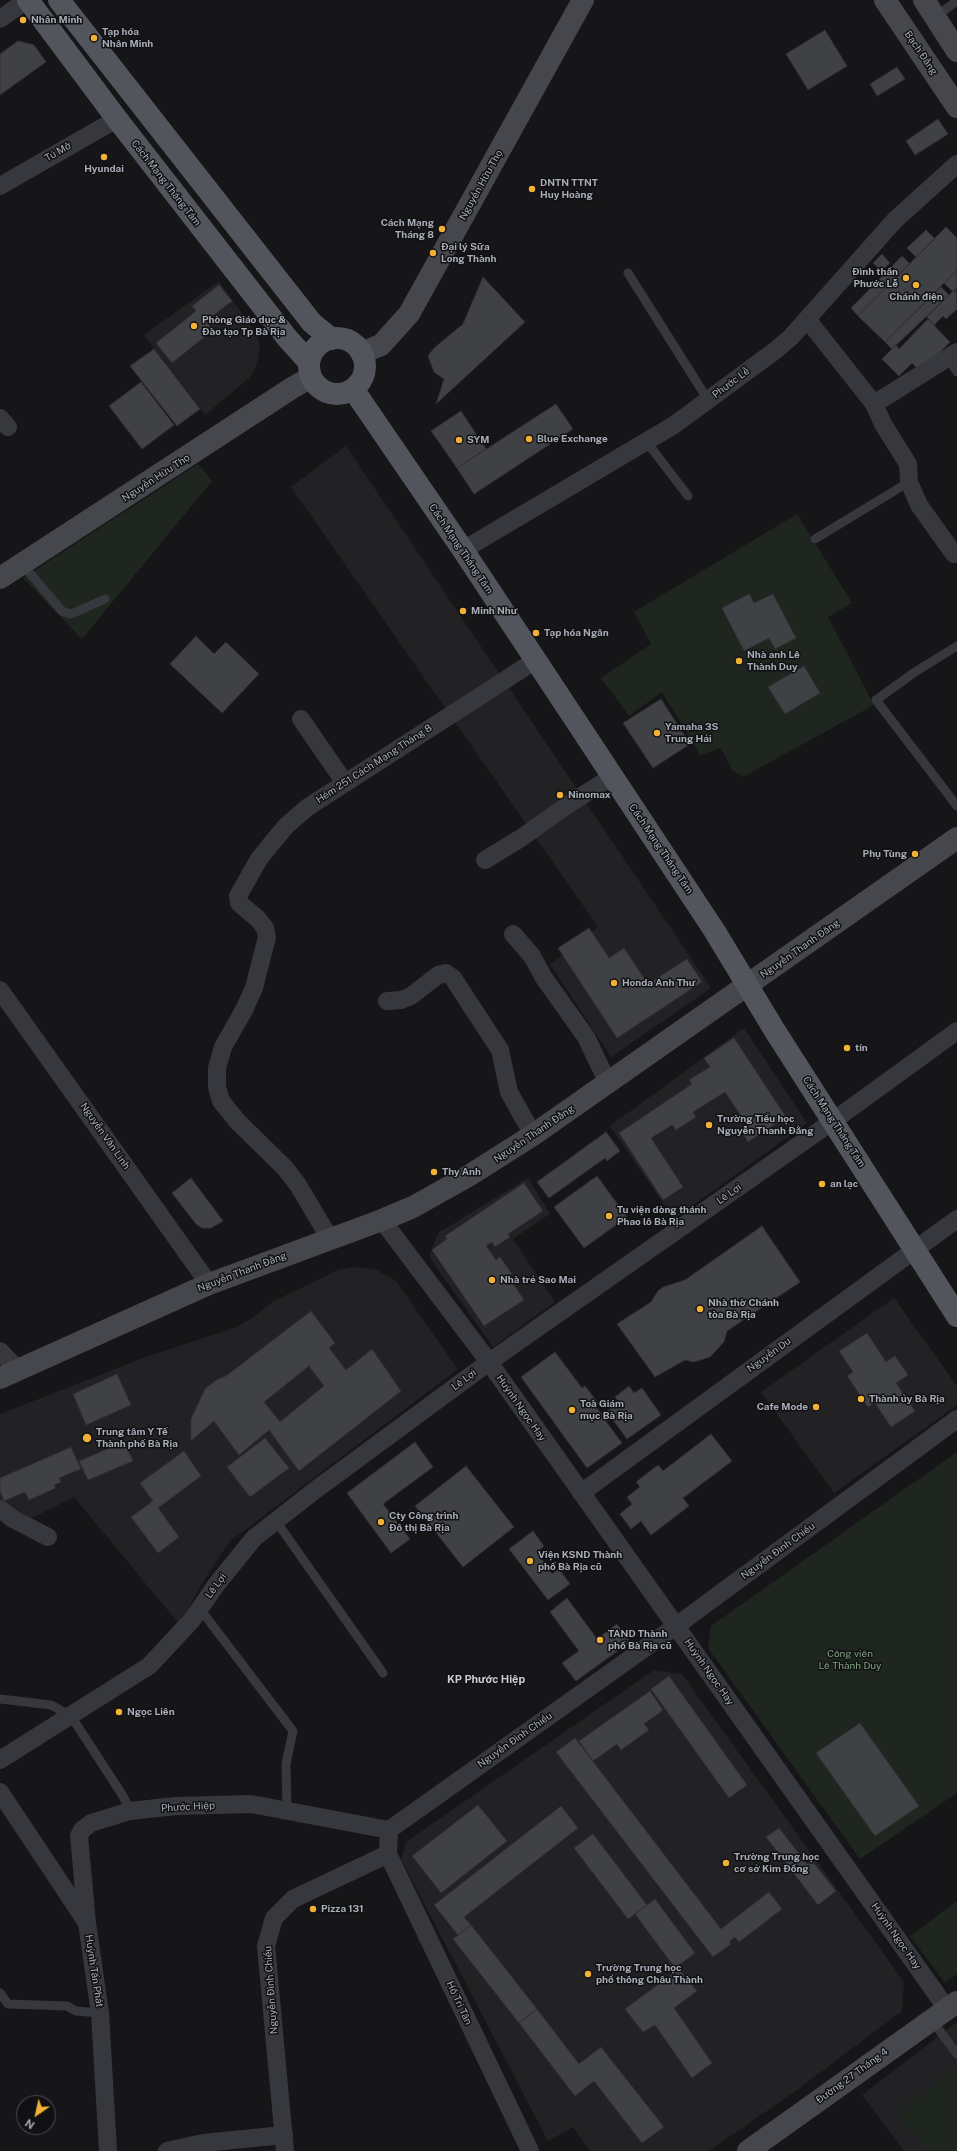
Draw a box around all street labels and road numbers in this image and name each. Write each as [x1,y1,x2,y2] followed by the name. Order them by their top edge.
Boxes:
[902,29,940,77] street label: Bạch Đằng
[129,138,203,228] street label: Cách Mạng Tháng Tám
[43,140,73,164] street label: Tú Mỡ
[457,148,505,222] street label: Nguyễn Hữu Thọ
[710,365,752,401] street label: Phước Lễ
[120,452,192,504] street label: Nguyễn Hữu Thọ
[426,502,496,596] street label: Cách Mạng Tháng Tám
[314,722,434,806] street label: Hẻm 251 Cách Mạng Tháng 8
[626,802,696,896] street label: Cách Mạng Tháng Tám
[758,917,842,981] street label: Nguyễn Thanh Đằng
[800,1074,868,1170] street label: Cách Mạng Tháng Tám
[78,1100,132,1172] street label: Nguyễn Văn Linh
[492,1103,576,1165] street label: Nguyễn Thanh Đằng
[714,1181,744,1207] street label: Lê Lợi
[196,1250,288,1294] street label: Nguyễn Thanh Đằng
[745,1335,793,1375] street label: Nguyễn Du
[449,1367,479,1393] street label: Lê Lợi
[494,1373,548,1443] street label: Huỳnh Ngọc Hay
[739,1520,817,1582] street label: Nguyễn Đình Chiểu
[203,1571,229,1601] street label: Lê Lợi
[682,1637,736,1707] street label: Huỳnh Ngọc Hay
[475,1710,555,1770] street label: Nguyễn Đình Chiểu
[161,1800,215,1814] street label: Phước Hiệp
[869,1901,923,1971] street label: Huỳnh Ngọc Hay
[82,1934,106,2008] street label: Huỳnh Tấn Phát
[262,1945,280,2035] street label: Nguyễn Đình Chiểu
[444,1979,474,2027] street label: Hồ Tri Tân
[814,2046,890,2106] street label: Đường 27 Tháng 4

